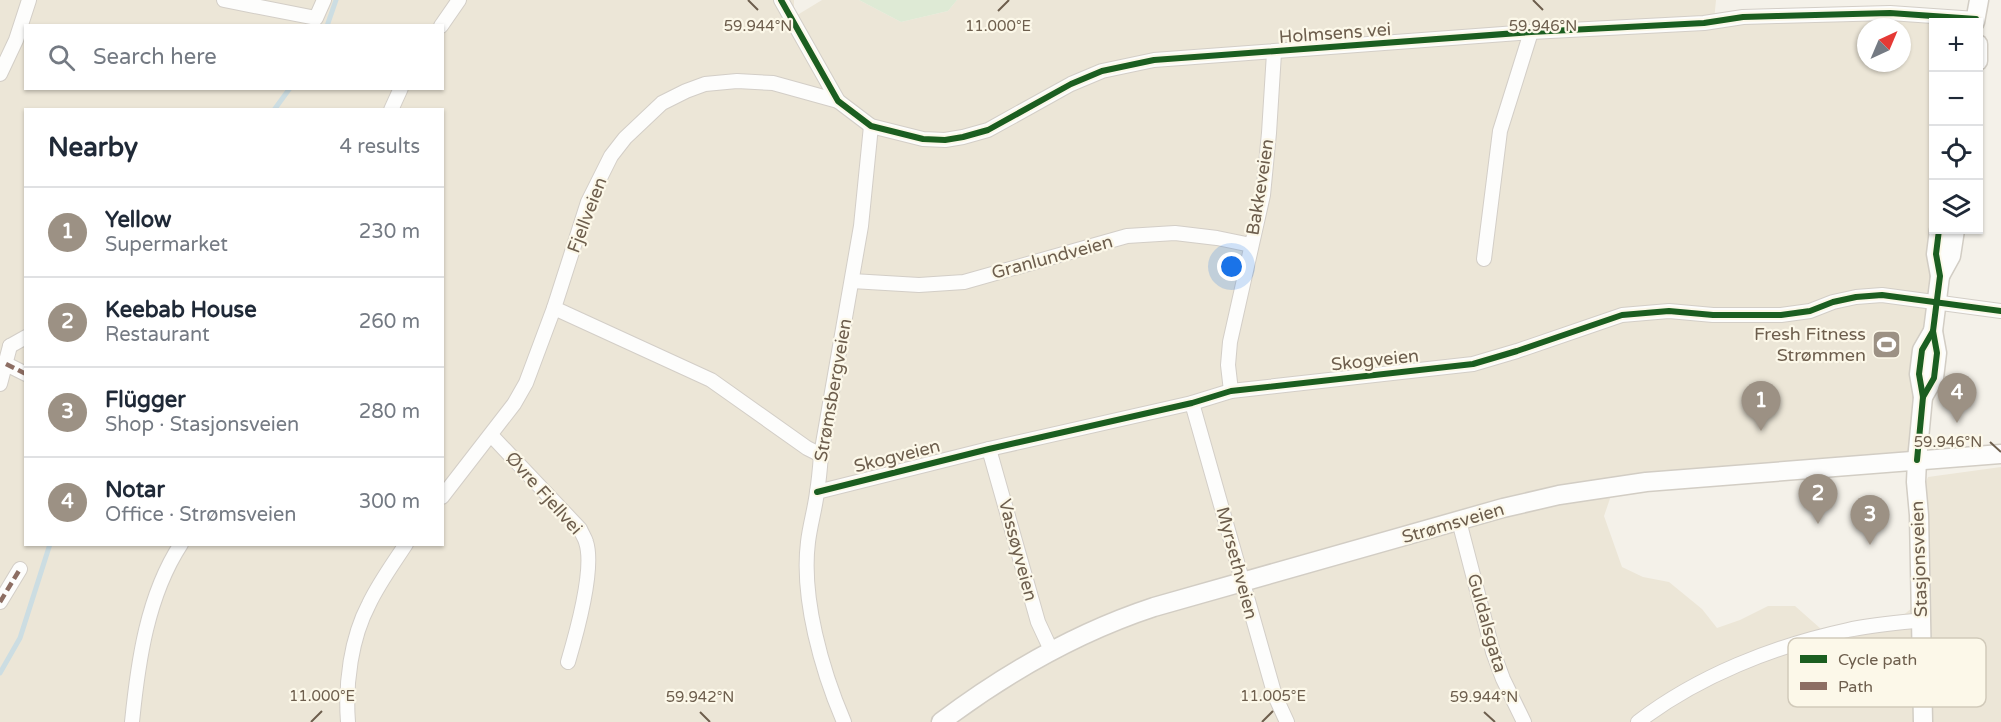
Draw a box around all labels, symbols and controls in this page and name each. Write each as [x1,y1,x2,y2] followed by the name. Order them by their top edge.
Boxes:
[724,17,792,35] text: 59.944°N
[965,17,1031,35] text: 11.000°E
[1509,17,1577,35] text: 59.946°N
[1278,18,1392,48] street label: Holmsens vei
[1857,18,1911,72] north arrow
[1929,18,1983,234] map controls
[1929,18,1983,72] button: +
[24,24,444,90] search box
[45,41,78,74] icon: search
[93,44,217,70] text: Search here
[1929,72,1983,126] button: −
[1929,126,1983,180] button: locate
[48,132,138,163] text: Nearby
[340,135,420,159] text: 4 results
[1242,137,1278,237] street label: Bakkeveien
[562,174,612,256] street label: Fjellveien
[1929,180,1983,234] button: layers
[105,207,171,233] text: Yellow
[61,220,74,244] text: 1
[359,220,420,244] text: 230 m
[989,230,1115,284] street label: Granlundveien
[105,233,228,257] text: Supermarket
[1217,252,1246,281] your location
[105,297,257,323] text: Keebab House
[61,310,74,334] text: 2
[359,310,420,334] text: 260 m
[810,317,856,463] street label: Strømsbergveien
[105,323,210,347] text: Restaurant
[1754,323,1866,366] place label: Fresh Fitness Strømmen
[1871,328,1903,360] sports icon: Fresh Fitness Strømmen
[1330,344,1420,376] street label: Skogveien
[1938,374,1976,423] pin: 4
[1742,382,1780,431] pin: 1
[105,387,186,413] text: Flügger
[61,400,74,424] text: 3
[359,400,420,424] text: 280 m
[105,413,299,437] text: Shop · Stasjonsveien
[1914,433,1982,451] text: 59.946°N
[852,435,942,477] street label: Skogveien
[501,447,587,539] street label: Øvre Fjellvei
[1798,474,1838,524] pin: 2
[105,477,165,503] text: Notar
[61,490,74,514] text: 4
[359,490,420,514] text: 300 m
[1850,496,1890,545] pin: 3
[994,497,1042,603] street label: Vassøyveien
[1399,498,1507,548] street label: Strømsveien
[1906,500,1932,618] street label: Stasjonsveien
[105,503,297,527] text: Office · Strømsveien
[1211,504,1263,622] street label: Myrsethveien
[1462,571,1512,675] street label: Guldalsgata
[1788,638,1986,707] legend
[1838,650,1917,670] text: Cycle path
[1838,677,1873,697] text: Path
[289,687,355,705] text: 11.000°E
[1240,687,1306,705] text: 11.005°E
[666,688,734,706] text: 59.942°N
[1450,688,1518,706] text: 59.944°N

